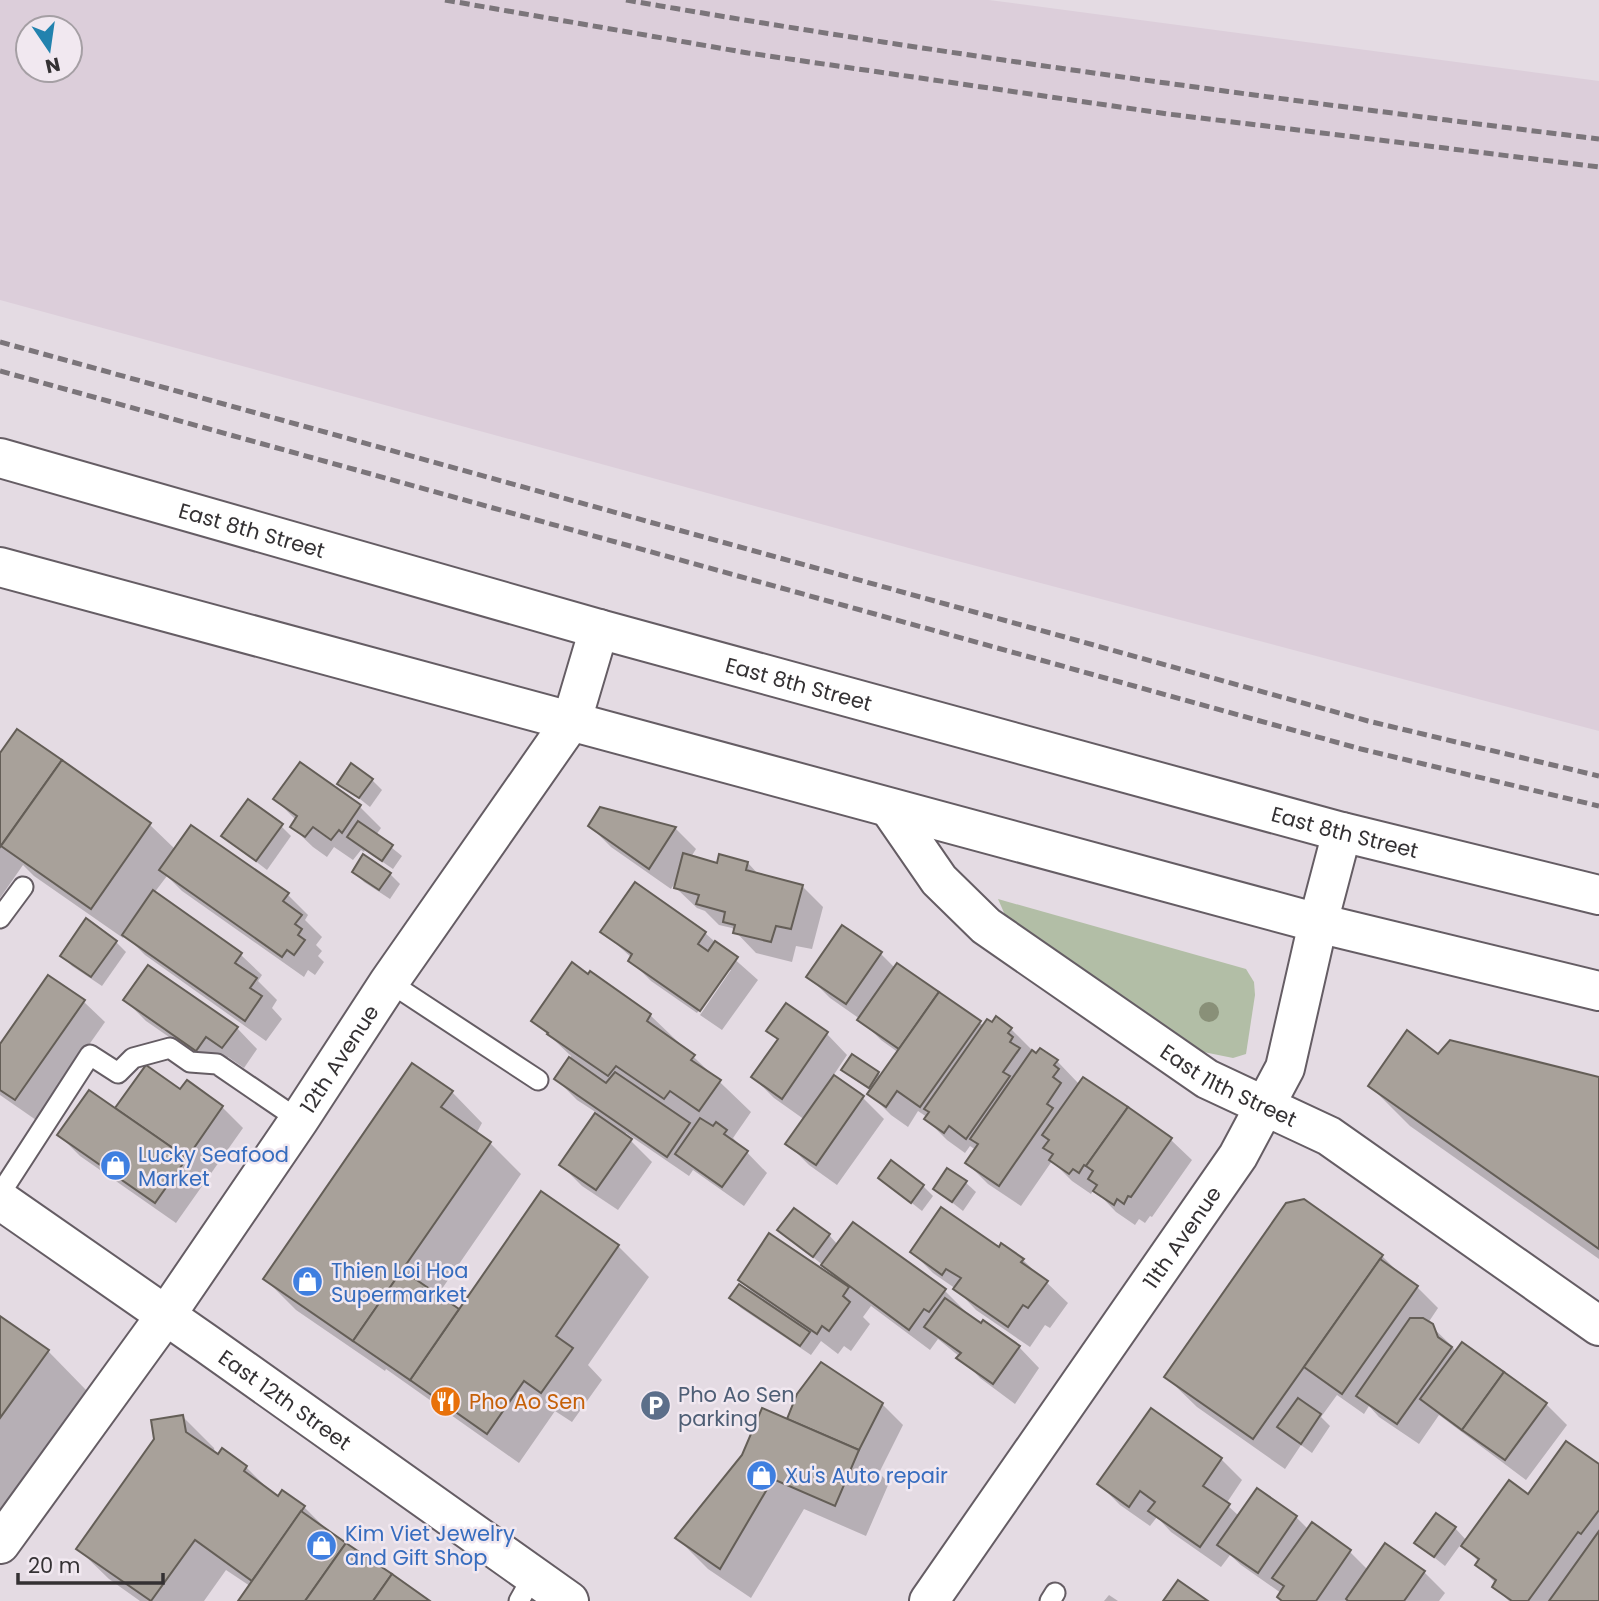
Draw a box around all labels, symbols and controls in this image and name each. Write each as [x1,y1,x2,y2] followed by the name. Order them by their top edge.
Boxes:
[14,14,84,84] north arrow
[43,50,63,80] text: N
[175,495,328,565] street label: East 8th Street
[722,650,875,717] street label: East 8th Street
[1268,799,1421,865] street label: East 8th Street
[293,999,385,1119] street label: 12th Avenue
[1155,1037,1302,1133] street label: East 11th Street
[138,1140,289,1193] place label: Lucky Seafood Market
[98,1149,132,1183] shop icon: Lucky Seafood Market
[1136,1180,1228,1294] street label: 11th Avenue
[331,1256,469,1309] place label: Thien Loi Hoa Supermarket
[291,1265,325,1299] shop icon: Thien Loi Hoa Supermarket
[213,1342,357,1457] street label: East 12th Street
[678,1380,795,1433] place label: Pho Ao Sen parking
[429,1384,463,1418] restaurant icon: Pho Ao Sen
[469,1387,586,1416] place label: Pho Ao Sen
[638,1389,672,1423] parking icon: Pho Ao Sen parking
[745,1458,779,1492] shop icon: Xu's Auto repair
[785,1461,948,1490] place label: Xu's Auto repair
[345,1519,515,1572] place label: Kim Viet Jewelry and Gift Shop
[305,1528,339,1562] shop icon: Kim Viet Jewelry and Gift Shop
[18,1542,163,1586] scale bar
[28,1551,81,1580] text: 20 m

